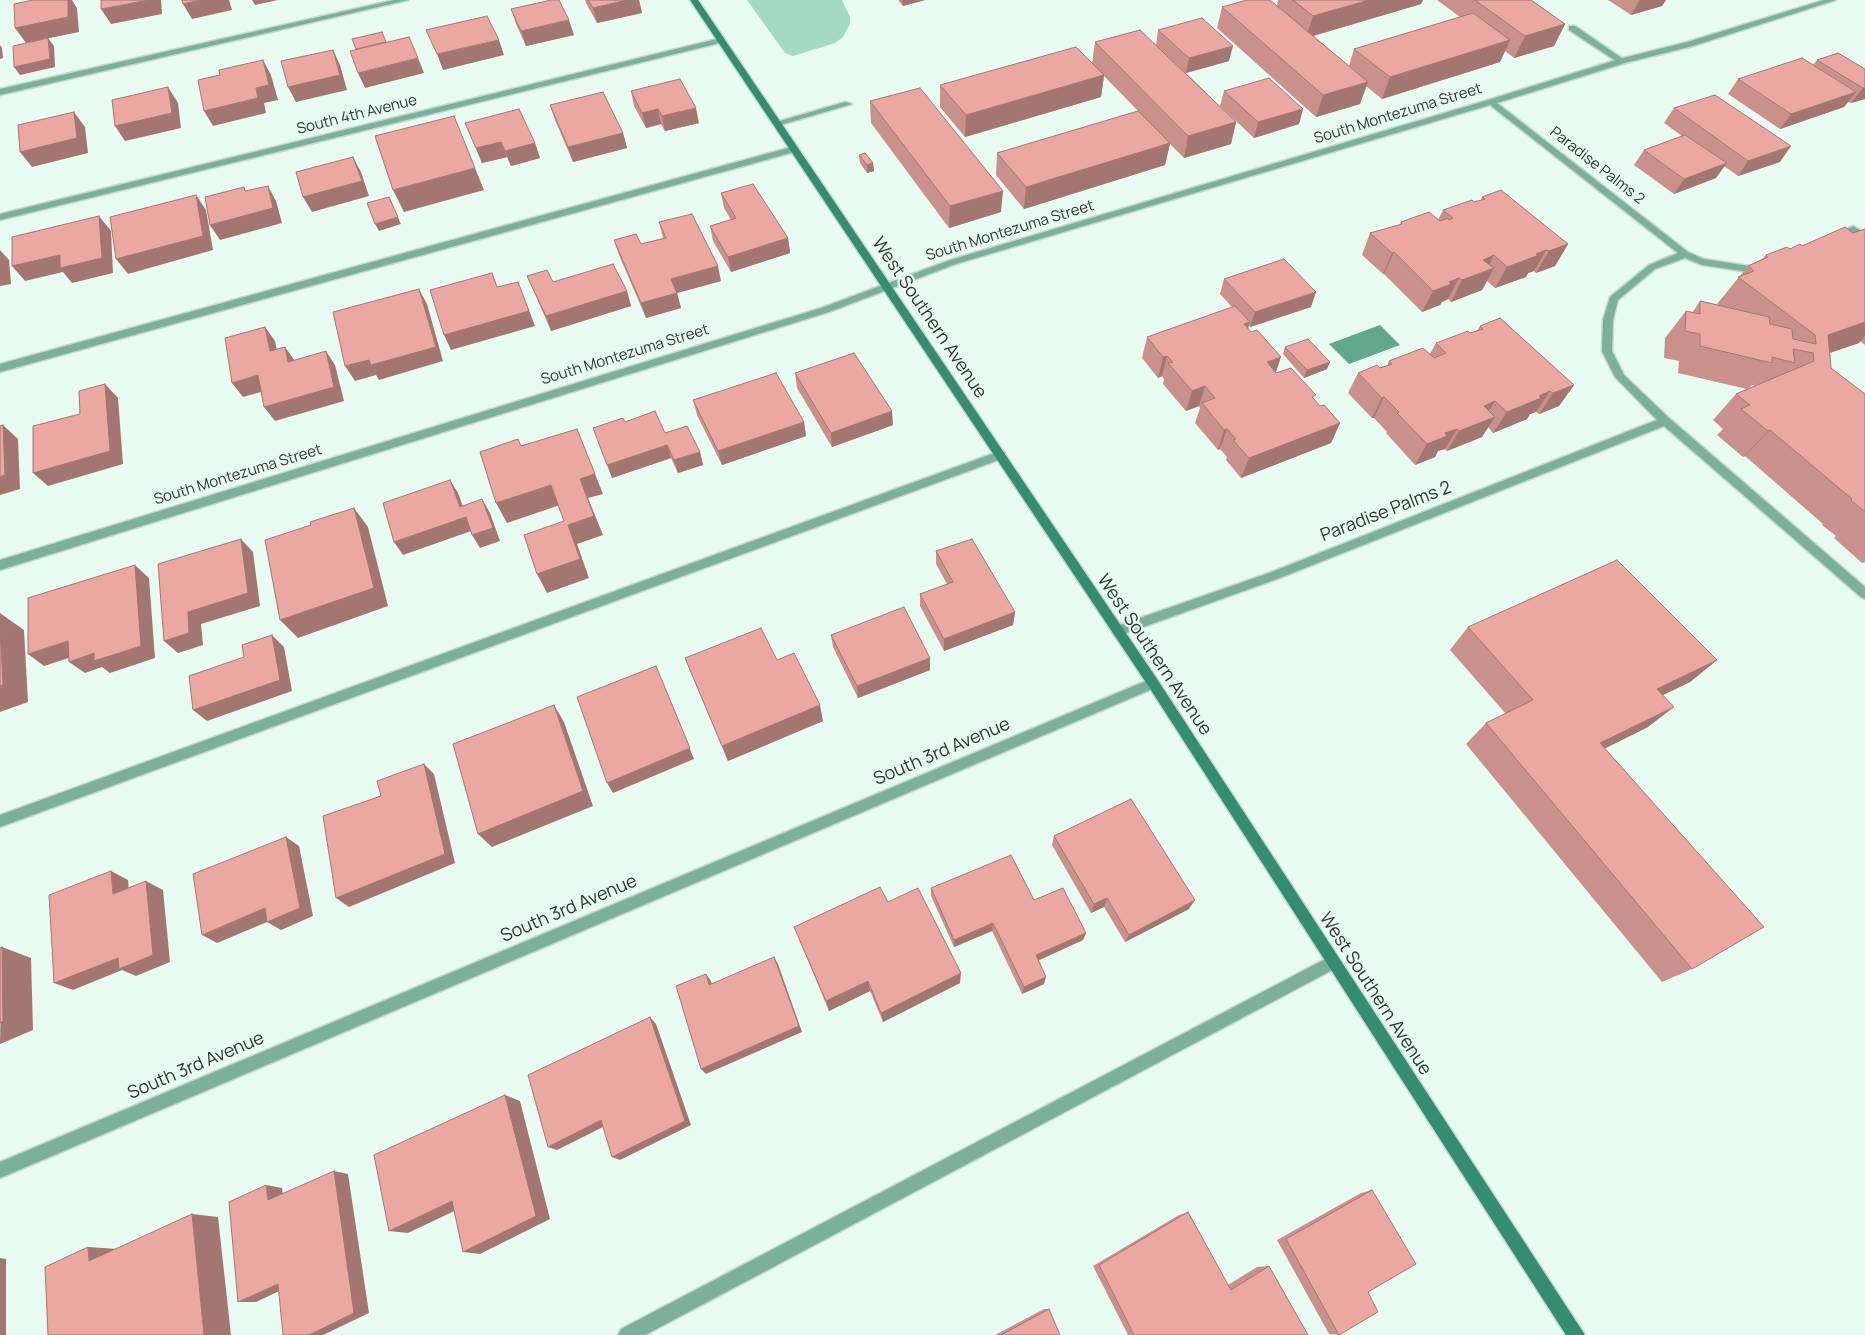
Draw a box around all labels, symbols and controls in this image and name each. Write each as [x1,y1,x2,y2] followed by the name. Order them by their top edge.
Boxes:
[1312,80,1484,148] street label: South Montezuma Street
[295,91,419,139] street label: South 4th Avenue
[1546,123,1648,209] street label: Paradise Palms 2
[924,197,1096,265] street label: South Montezuma Street
[867,233,991,403] street label: West Southern Avenue
[539,321,711,389] street label: South Montezuma Street
[152,441,324,509] street label: South Montezuma Street
[1318,477,1454,547] street label: Paradise Palms 2
[1092,570,1216,740] street label: West Southern Avenue
[871,714,1013,790] street label: South 3rd Avenue
[498,871,640,947] street label: South 3rd Avenue
[1314,909,1436,1079] street label: West Southern Avenue
[125,1028,267,1104] street label: South 3rd Avenue

